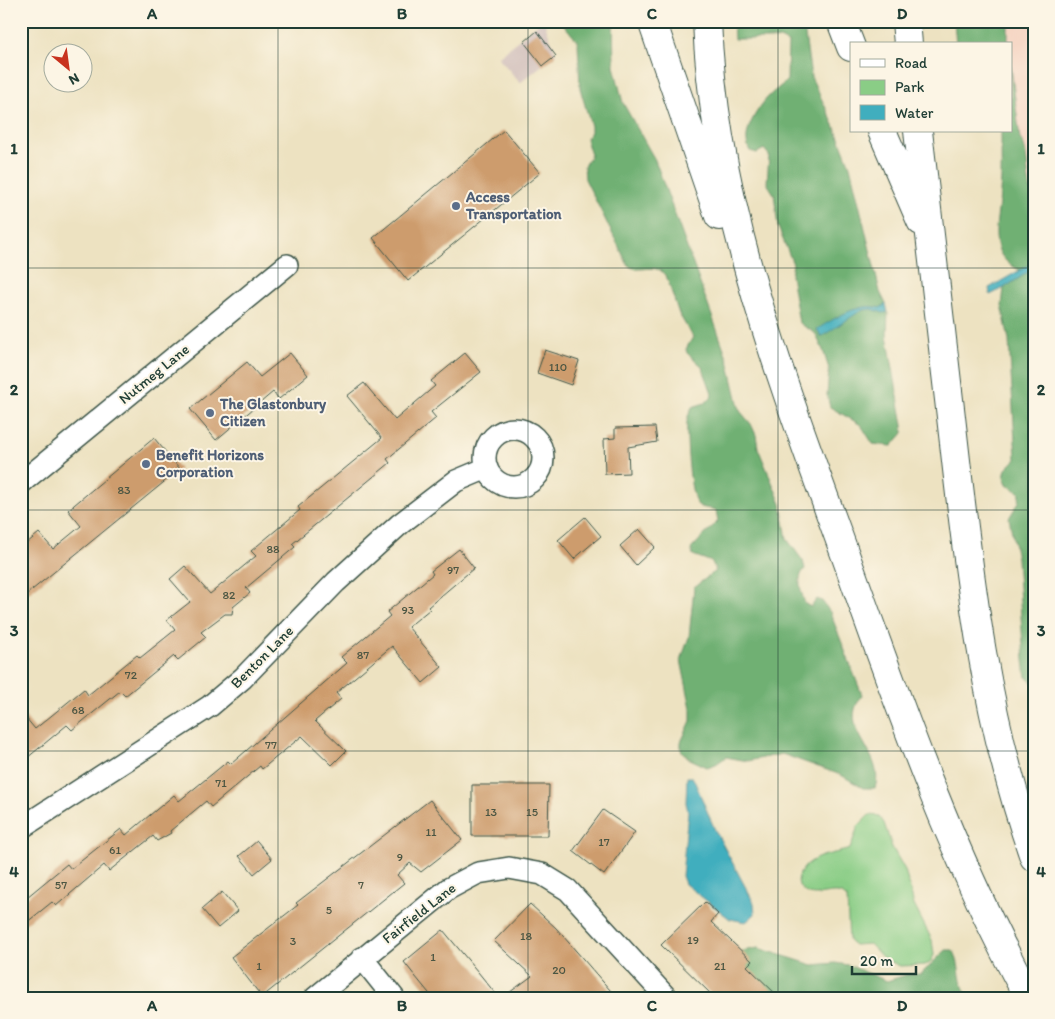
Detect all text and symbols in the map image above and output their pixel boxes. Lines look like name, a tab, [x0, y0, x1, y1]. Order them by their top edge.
text: A	[146, 4, 158, 23]
text: B	[397, 4, 408, 23]
text: C	[647, 4, 658, 23]
text: D	[897, 4, 908, 23]
north arrow	[42, 42, 92, 92]
legend	[850, 42, 1012, 132]
text: Road	[895, 54, 928, 72]
text: N	[66, 69, 82, 89]
text: Park	[895, 78, 925, 96]
text: Water	[895, 104, 934, 122]
text: 1	[10, 139, 18, 158]
text: 1	[1037, 139, 1045, 158]
place label: Access Transportation	[465, 188, 563, 224]
marker: Access Transportation	[450, 200, 462, 212]
street label: Nutmeg Lane	[115, 340, 193, 408]
house number: 110	[549, 360, 567, 374]
text: 2	[10, 380, 19, 399]
text: 2	[1037, 380, 1046, 399]
place label: The Glastonbury Citizen	[219, 395, 327, 430]
marker: The Glastonbury Citizen	[204, 407, 216, 419]
place label: Benefit Horizons Corporation	[156, 446, 264, 482]
marker: Benefit Horizons Corporation	[140, 458, 152, 470]
house number: 83	[117, 483, 131, 497]
house number: 88	[266, 542, 280, 556]
house number: 97	[447, 563, 459, 577]
house number: 82	[223, 588, 236, 602]
house number: 93	[402, 603, 415, 617]
text: 3	[10, 621, 19, 640]
text: 3	[1037, 621, 1046, 640]
street label: Benton Lane	[227, 622, 297, 692]
house number: 87	[357, 648, 369, 662]
house number: 72	[125, 668, 138, 682]
house number: 68	[72, 703, 85, 717]
house number: 77	[265, 738, 277, 752]
house number: 71	[215, 776, 227, 790]
house number: 13	[485, 805, 498, 819]
house number: 15	[526, 805, 538, 819]
house number: 11	[425, 825, 437, 839]
house number: 17	[598, 835, 610, 849]
house number: 61	[109, 843, 121, 857]
house number: 9	[397, 850, 403, 864]
text: 4	[9, 862, 19, 881]
text: 4	[1036, 862, 1046, 881]
house number: 57	[55, 878, 67, 892]
house number: 7	[358, 878, 364, 892]
street label: Fairfield Lane	[379, 879, 459, 947]
house number: 5	[326, 903, 332, 917]
house number: 18	[520, 929, 532, 943]
house number: 19	[687, 933, 699, 947]
house number: 3	[290, 934, 297, 948]
scale bar	[852, 944, 916, 976]
house number: 1	[430, 950, 436, 964]
text: 20 m	[860, 952, 894, 970]
house number: 1	[256, 959, 262, 973]
house number: 21	[714, 959, 726, 973]
house number: 20	[552, 963, 566, 977]
text: A	[146, 996, 158, 1015]
text: B	[397, 996, 408, 1015]
text: C	[647, 996, 658, 1015]
text: D	[897, 996, 908, 1015]

